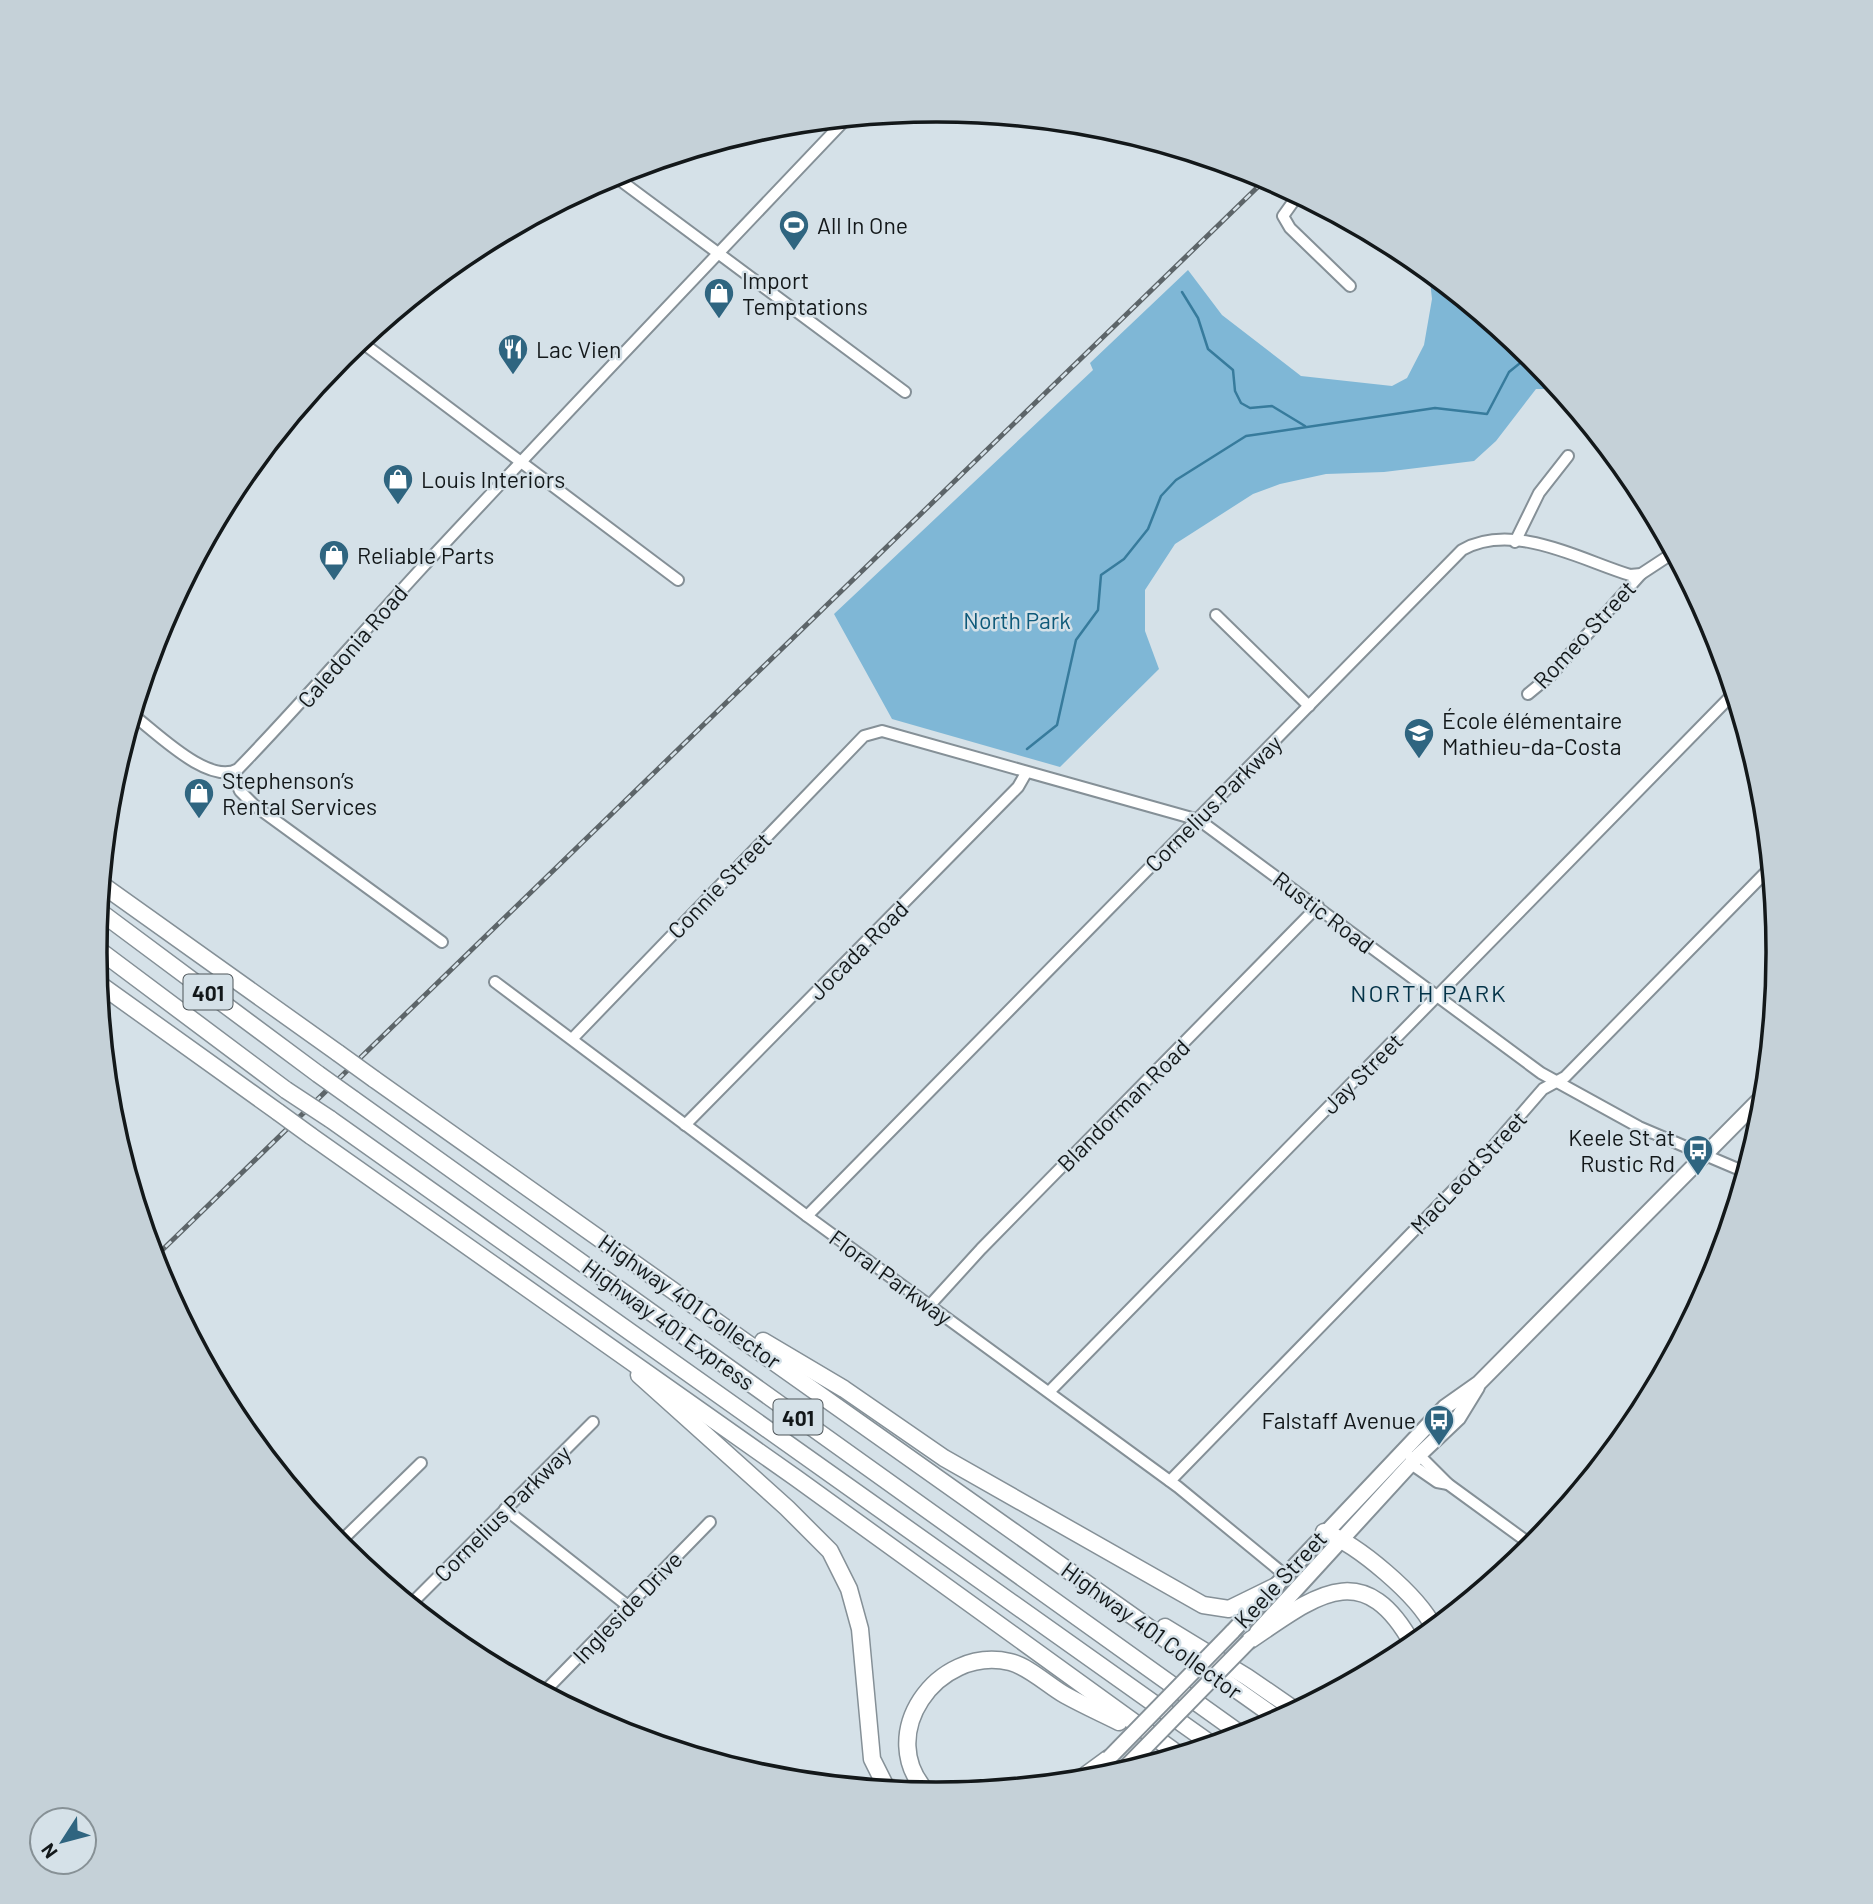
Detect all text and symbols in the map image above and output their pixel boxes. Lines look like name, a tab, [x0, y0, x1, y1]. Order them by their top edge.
sports icon: All In One	[777, 208, 811, 252]
place label: All In One	[817, 211, 908, 239]
place label: Import Temptations	[742, 266, 868, 320]
shop icon: Import Temptations	[702, 276, 736, 320]
restaurant icon: Lac Vien	[496, 332, 530, 376]
place label: Lac Vien	[536, 335, 621, 363]
shop icon: Louis Interiors	[381, 462, 415, 506]
place label: Louis Interiors	[421, 465, 565, 493]
shop icon: Reliable Parts	[317, 538, 351, 582]
place label: Reliable Parts	[357, 541, 494, 569]
street label: Romeo Street	[1527, 574, 1641, 694]
street label: Caledonia Road	[291, 579, 413, 713]
park label: North Park	[963, 606, 1071, 634]
place label: École élémentaire Mathieu-da-Costa	[1442, 706, 1622, 760]
school or university icon: École élémentaire Mathieu-da-Costa	[1402, 716, 1436, 760]
street label: Cornelius Parkway	[1139, 728, 1288, 877]
place label: Stephenson’s Rental Services	[222, 766, 377, 820]
shop icon: Stephenson’s Rental Services	[182, 776, 216, 820]
street label: Connie Street	[661, 826, 777, 944]
street label: Rustic Road	[1268, 865, 1380, 959]
street label: Jocada Road	[802, 894, 914, 1006]
road number: 401	[184, 974, 232, 1010]
district label: NORTH PARK	[1350, 978, 1508, 1007]
street label: Jay Street	[1316, 1027, 1408, 1119]
street label: Blandorman Road	[1051, 1033, 1195, 1177]
street label: MacLeod Street	[1404, 1105, 1532, 1239]
place label: Keele St at Rustic Rd	[1568, 1123, 1675, 1177]
bus stop icon: Keele St at Rustic Rd	[1681, 1133, 1715, 1177]
street label: Floral Parkway	[824, 1223, 958, 1331]
street label: Highway 401 Collector	[593, 1227, 787, 1375]
street label: Highway 401 Express	[577, 1252, 761, 1396]
road number: 401	[774, 1400, 822, 1434]
bus stop icon: Falstaff Avenue	[1422, 1403, 1456, 1447]
place label: Falstaff Avenue	[1261, 1406, 1416, 1434]
street label: Cornelius Parkway	[428, 1438, 577, 1587]
street label: Keele Street	[1228, 1524, 1332, 1634]
street label: Ingleside Drive	[566, 1545, 688, 1669]
street label: Highway 401 Collector	[1056, 1555, 1248, 1705]
north arrow	[28, 1806, 98, 1876]
text: N	[36, 1839, 62, 1863]

